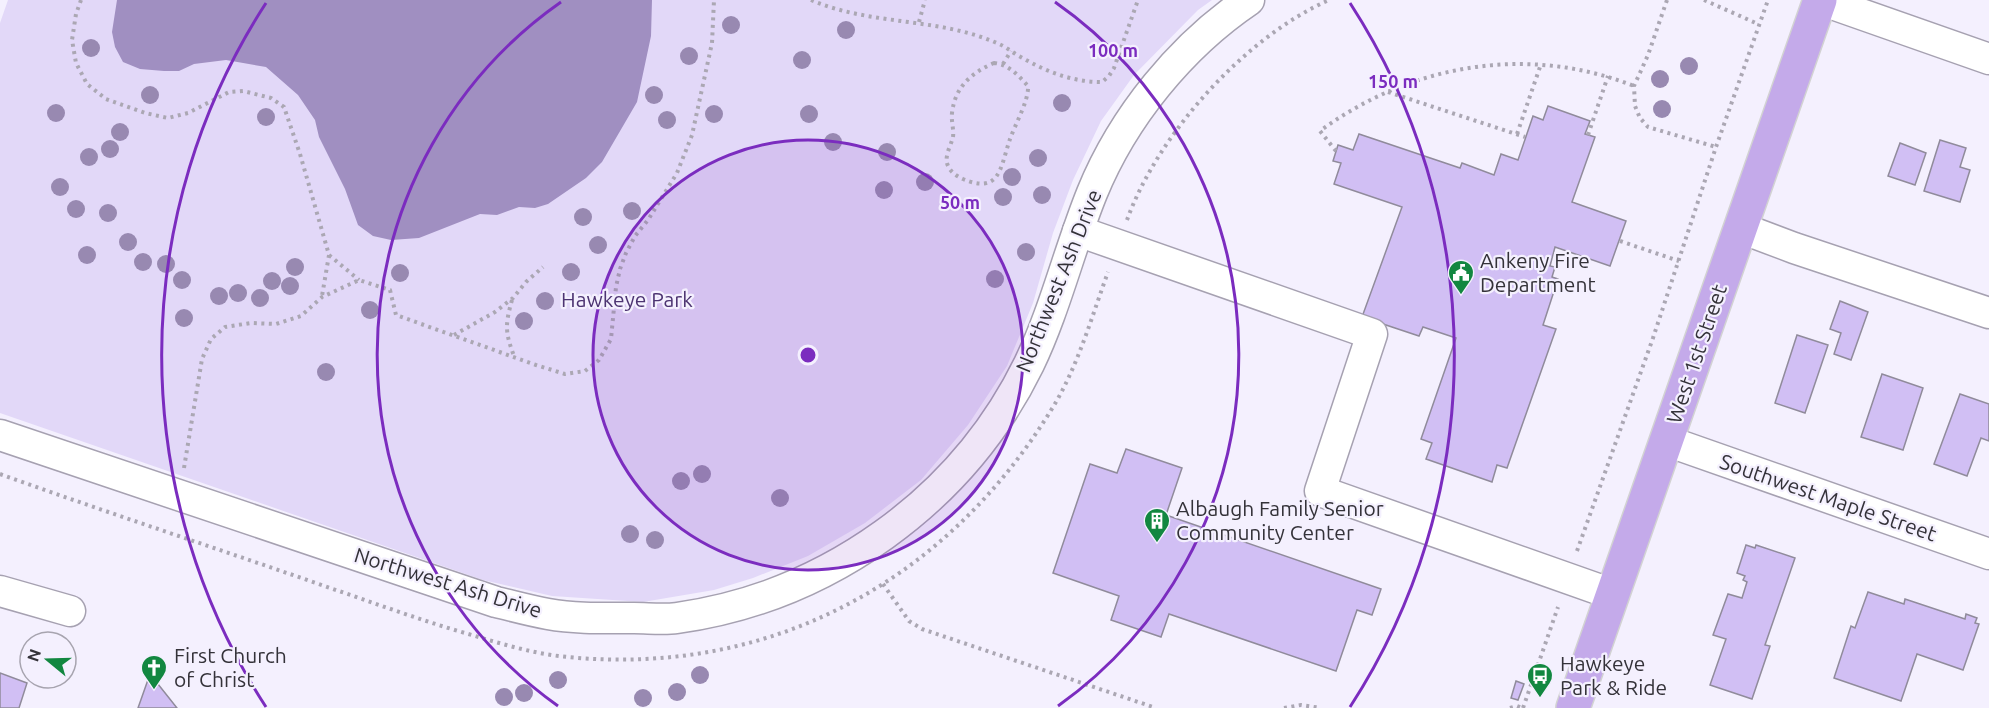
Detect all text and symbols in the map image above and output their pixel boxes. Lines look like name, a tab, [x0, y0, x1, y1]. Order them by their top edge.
text: 100 m	[1088, 40, 1138, 60]
text: 150 m	[1368, 71, 1418, 91]
street label: Northwest Ash Drive	[1010, 186, 1106, 376]
text: 50 m	[940, 192, 980, 212]
place label: Ankeny Fire Department	[1480, 248, 1596, 296]
public building icon: Ankeny Fire Department	[1446, 258, 1476, 296]
street label: West 1st Street	[1661, 281, 1731, 426]
park label: Hawkeye Park	[561, 287, 693, 311]
centre of rings	[798, 345, 818, 365]
street label: Southwest Maple Street	[1717, 449, 1940, 545]
place label: Albaugh Family Senior Community Center	[1176, 496, 1384, 544]
building icon: Albaugh Family Senior Community Center	[1142, 506, 1172, 544]
street label: Northwest Ash Drive	[352, 542, 545, 622]
north arrow	[18, 630, 78, 690]
place label: First Church of Christ	[174, 643, 287, 691]
text: N	[23, 647, 44, 664]
place label: Hawkeye Park & Ride	[1560, 651, 1667, 699]
church icon: First Church of Christ	[139, 653, 169, 691]
bus stop icon: Hawkeye Park & Ride	[1525, 661, 1555, 699]

